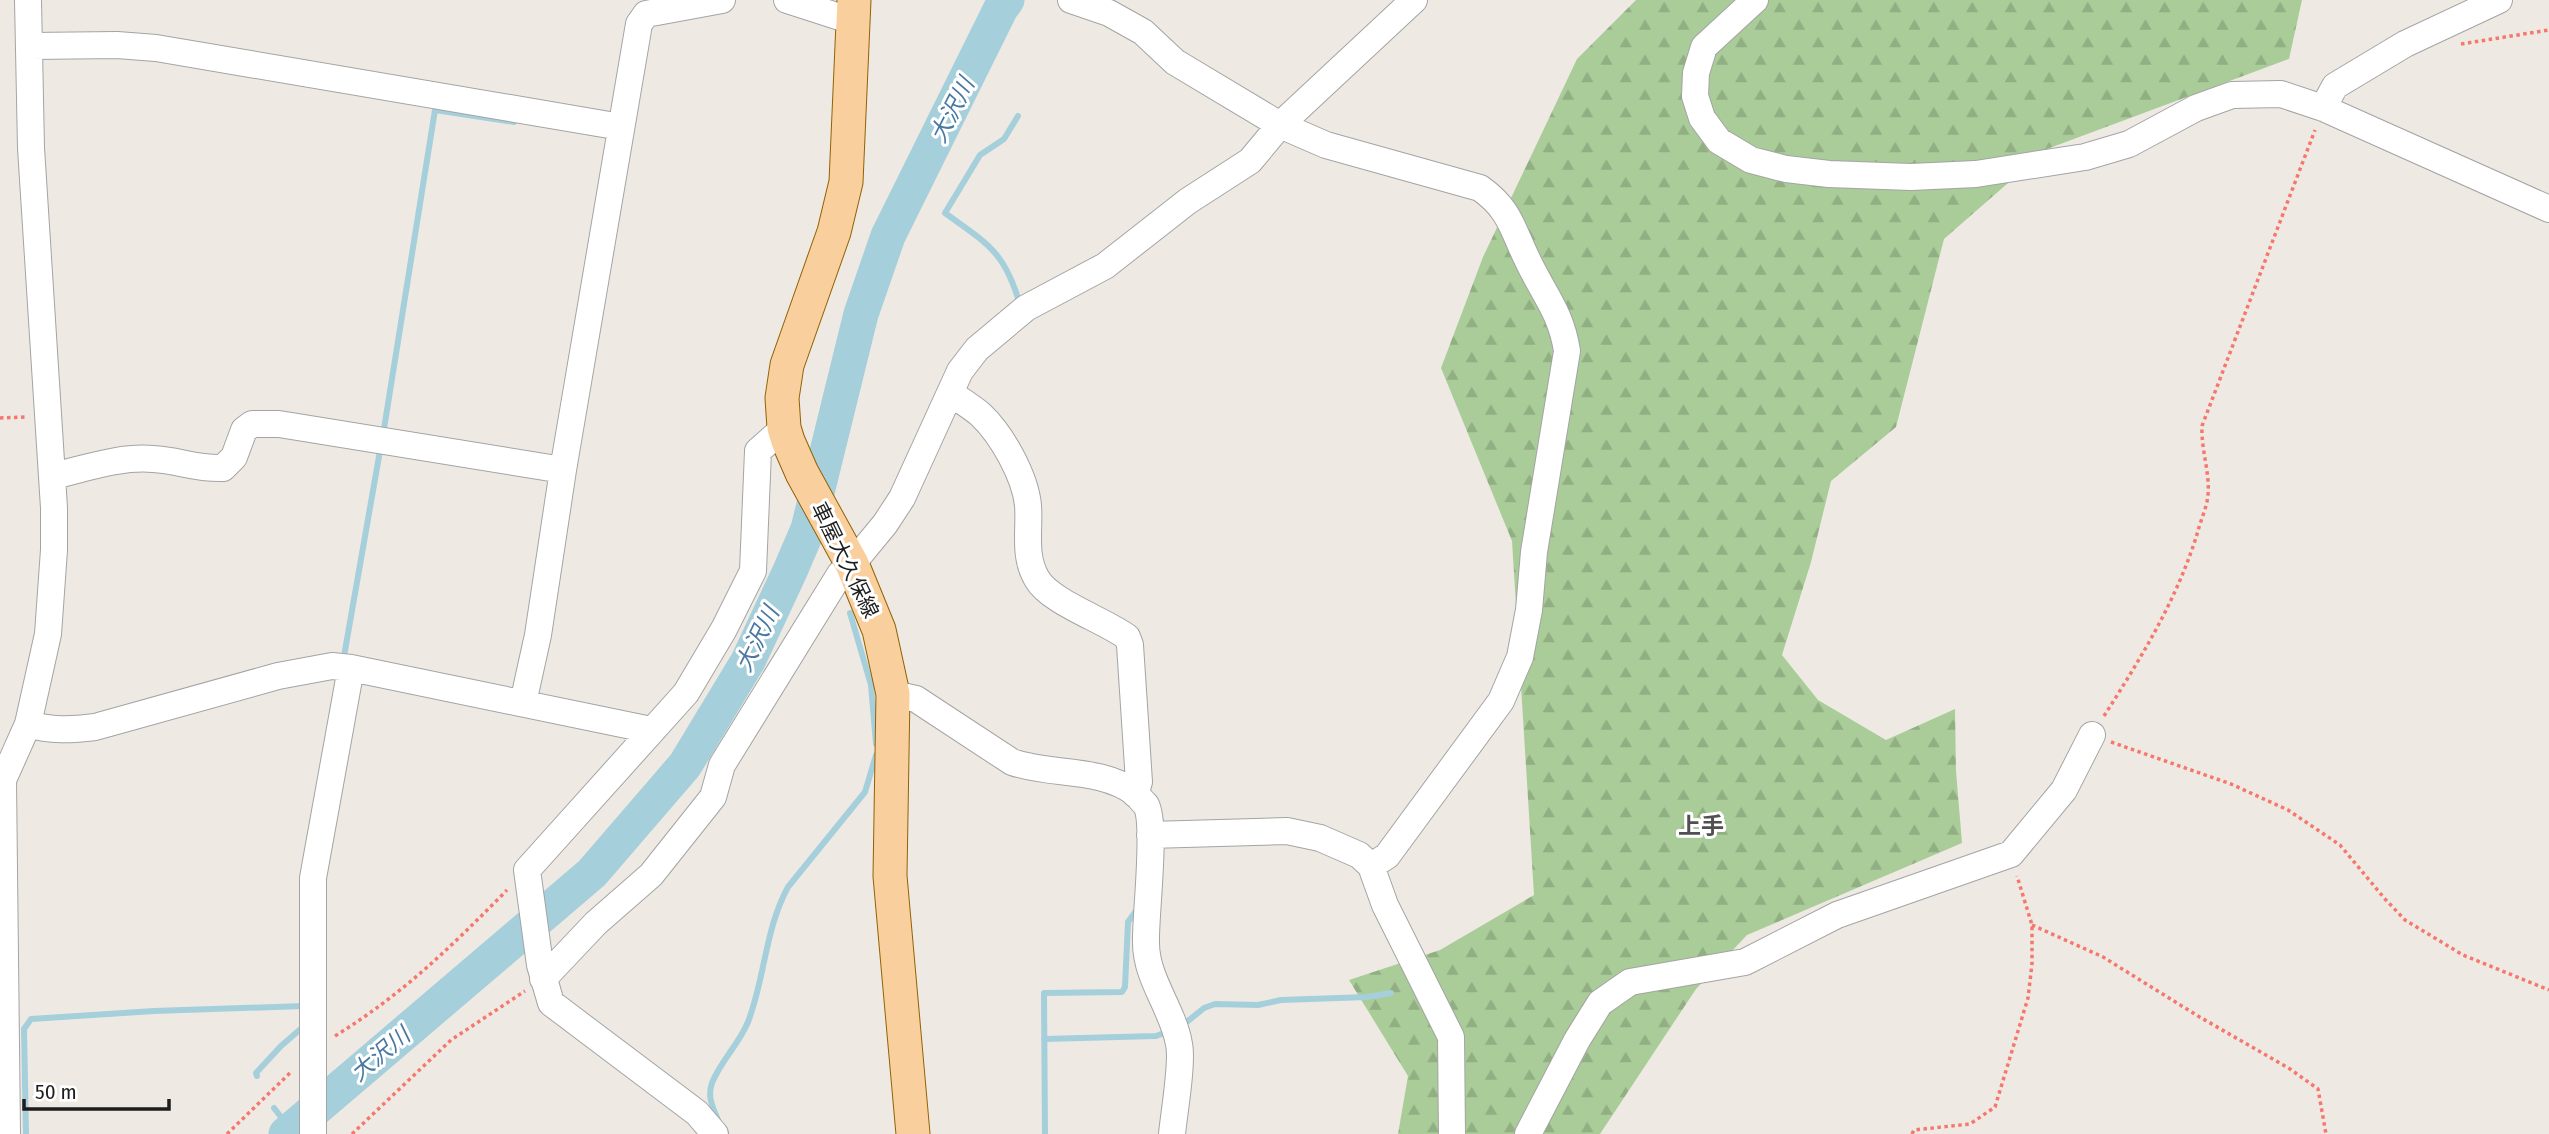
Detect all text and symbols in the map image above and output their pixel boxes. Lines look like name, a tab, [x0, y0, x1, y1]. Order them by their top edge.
water label: 大沢川	[924, 70, 981, 147]
street label: 車屋大久保線	[806, 498, 884, 622]
water label: 大沢川	[729, 599, 786, 676]
district label: 上手	[1678, 812, 1724, 840]
water label: 大沢川	[345, 1019, 418, 1087]
scale bar	[24, 1068, 170, 1112]
text: 50 m	[35, 1079, 77, 1105]

